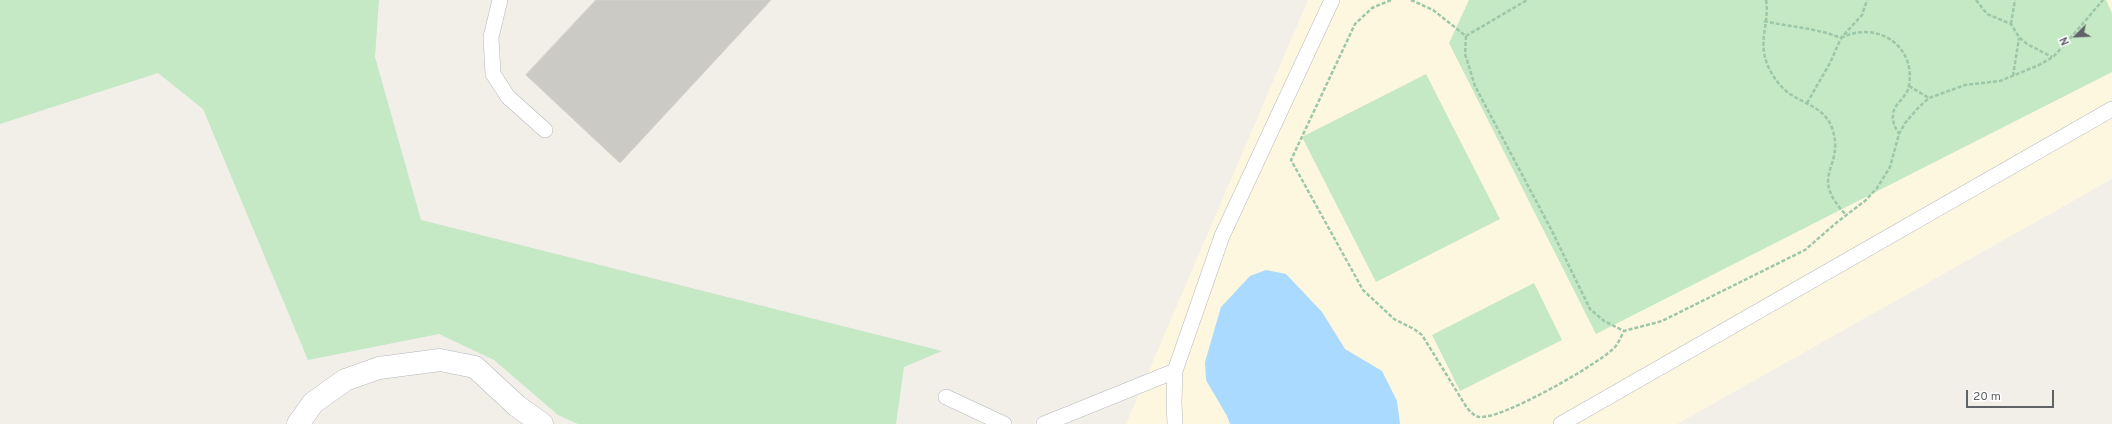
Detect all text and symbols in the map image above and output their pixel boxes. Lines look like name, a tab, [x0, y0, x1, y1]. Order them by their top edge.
north arrow	[2056, 16, 2096, 56]
text: N	[2057, 34, 2073, 47]
scale bar	[1968, 382, 2056, 408]
text: 20 m	[1973, 389, 2001, 405]

